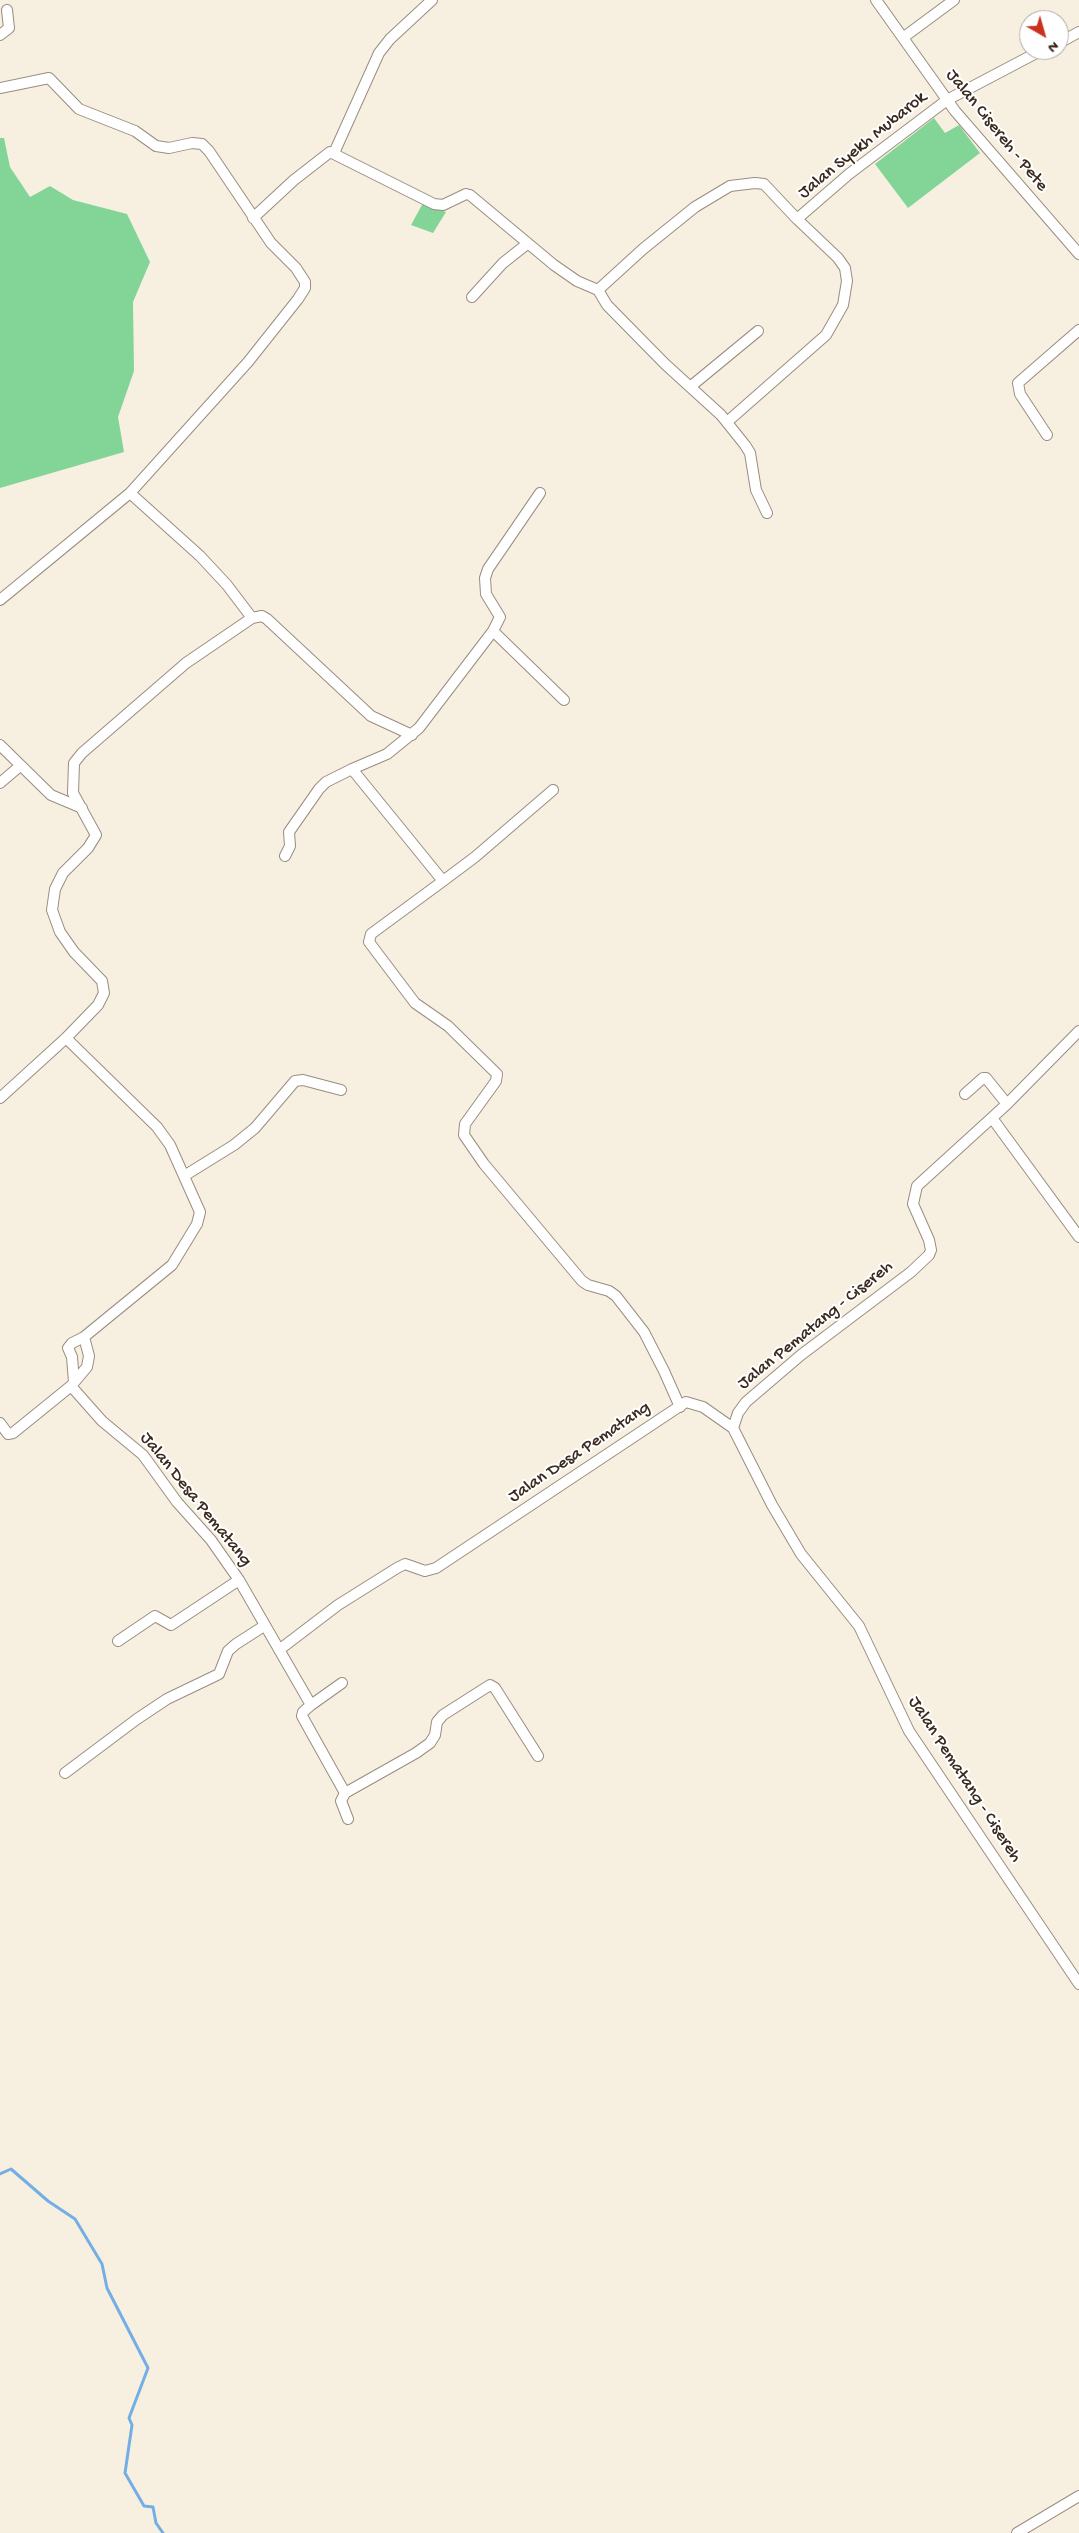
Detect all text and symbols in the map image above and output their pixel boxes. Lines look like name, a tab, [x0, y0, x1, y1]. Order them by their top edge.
north arrow	[1019, 10, 1069, 60]
text: N	[1044, 37, 1062, 56]
street label: Jalan Cisereh - Pete	[940, 65, 1052, 197]
street label: Jalan Syekh Mubarok	[794, 88, 932, 204]
street label: Jalan Pematang - Cisereh	[734, 1257, 898, 1395]
street label: Jalan Desa Pematang	[505, 1398, 655, 1508]
street label: Jalan Desa Pematang	[134, 1429, 256, 1571]
street label: Jalan Pematang - Cisereh	[902, 1693, 1026, 1867]

